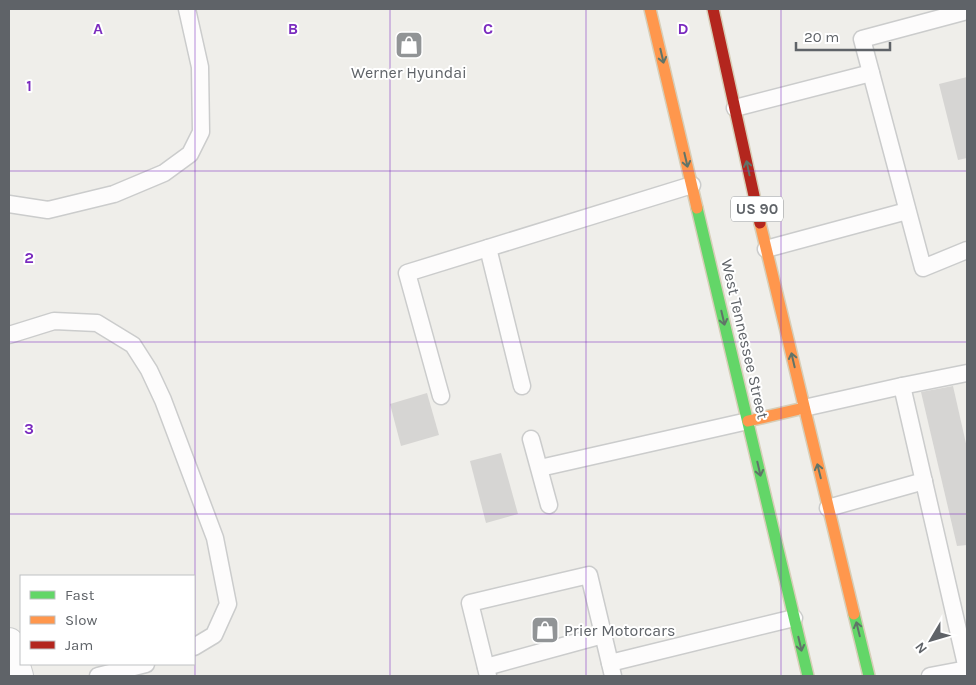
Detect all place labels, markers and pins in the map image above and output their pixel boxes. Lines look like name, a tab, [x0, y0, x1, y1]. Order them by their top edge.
shop icon: Werner Hyundai	[394, 30, 424, 60]
place label: Werner Hyundai	[351, 63, 467, 82]
shop icon: Prier Motorcars	[530, 615, 560, 645]
place label: Prier Motorcars	[564, 621, 675, 640]

